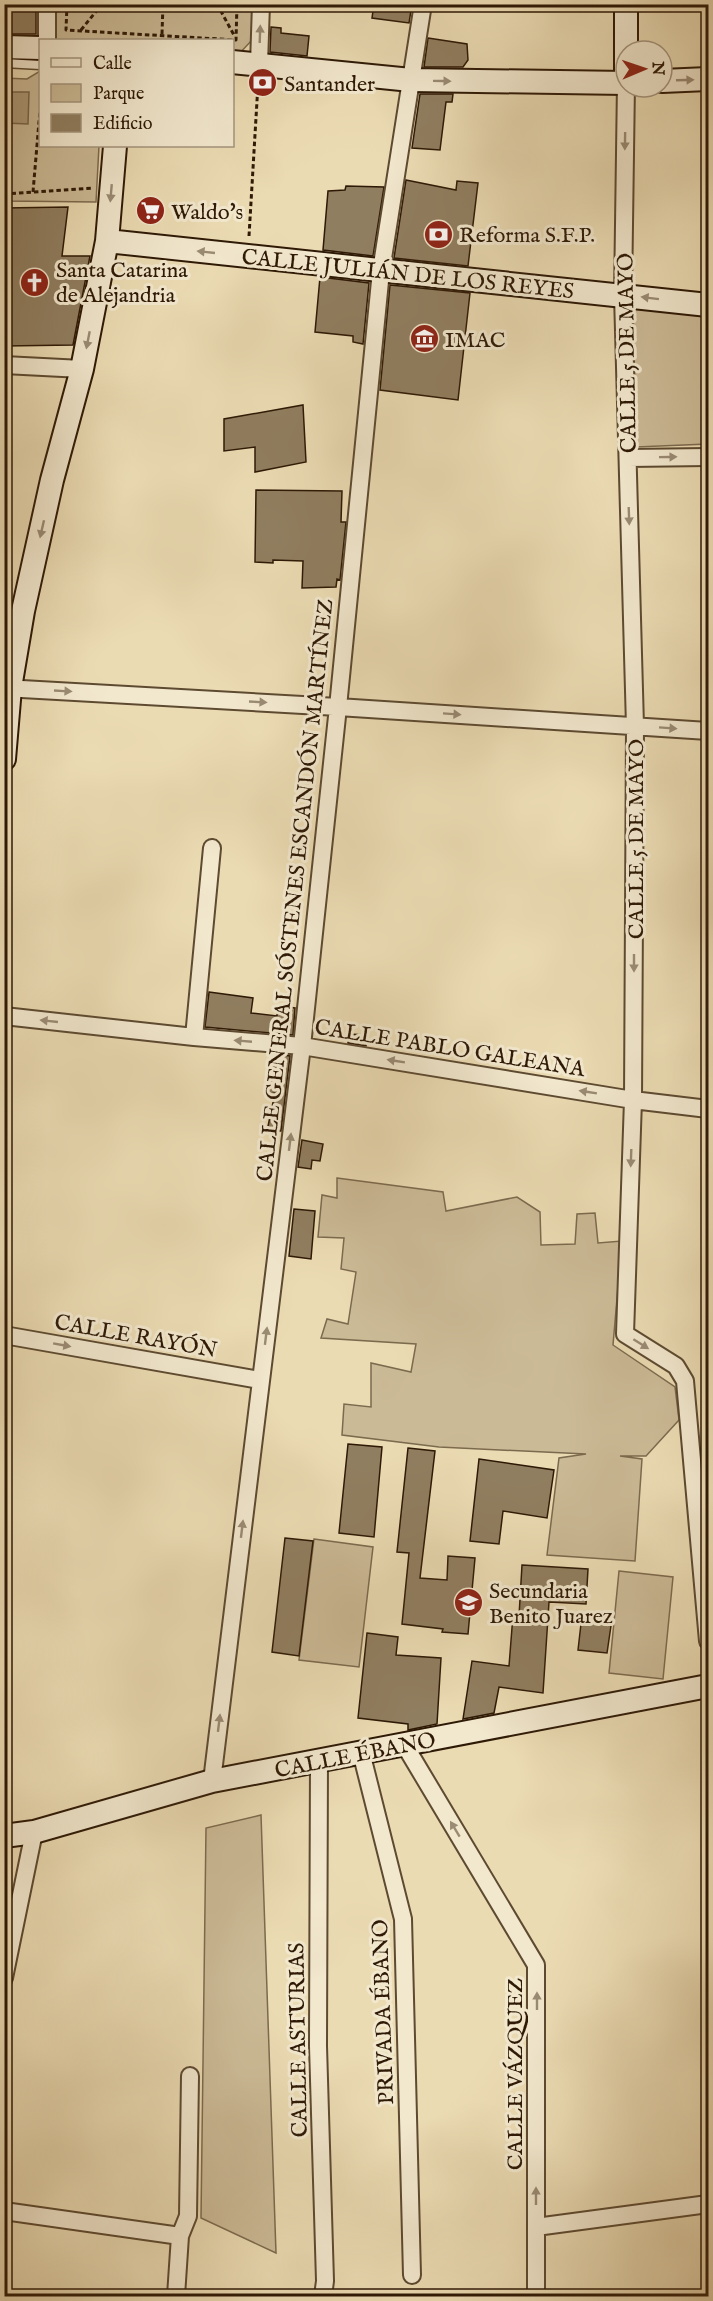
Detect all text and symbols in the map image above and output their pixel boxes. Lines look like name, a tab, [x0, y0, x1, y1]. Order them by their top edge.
one-way arrow	[255, 25, 264, 44]
legend	[39, 39, 234, 147]
north arrow	[614, 39, 674, 99]
text: Calle	[93, 53, 132, 76]
text: N	[647, 60, 667, 76]
bank icon: Santander	[247, 67, 279, 99]
place label: Santander	[284, 71, 375, 99]
one-way arrow	[433, 76, 452, 86]
one-way arrow	[676, 76, 695, 85]
text: Parque	[93, 83, 144, 106]
text: Edificio	[93, 113, 153, 136]
one-way arrow	[620, 132, 630, 151]
one-way arrow	[106, 184, 116, 203]
supermarket icon: Waldo's	[134, 195, 166, 227]
place label: Waldo's	[171, 199, 243, 227]
bank icon: Reforma S.F.P.	[422, 218, 454, 250]
place label: Reforma S.F.P.	[459, 222, 595, 250]
street label: CALLE JULIÁN DE LOS REYES	[240, 244, 575, 306]
one-way arrow	[196, 247, 215, 257]
street label: CALLE 5 DE MAYO	[612, 253, 644, 453]
place label: Santa Catarina de Alejandria	[56, 257, 188, 310]
church icon: Santa Catarina de Alejandria	[19, 266, 51, 298]
one-way arrow	[641, 293, 660, 303]
museum icon: IMAC	[408, 323, 440, 355]
place label: IMAC	[445, 327, 505, 355]
one-way arrow	[83, 331, 92, 350]
one-way arrow	[659, 452, 678, 462]
one-way arrow	[625, 507, 634, 526]
one-way arrow	[36, 520, 46, 538]
street label: CALLE GENERAL SÓSTENES ESCANDÓN MARTÍNEZ	[251, 597, 341, 1183]
one-way arrow	[53, 687, 72, 696]
one-way arrow	[248, 698, 267, 707]
one-way arrow	[443, 709, 462, 719]
one-way arrow	[658, 723, 677, 733]
street label: CALLE 5 DE MAYO	[623, 739, 651, 939]
one-way arrow	[629, 954, 639, 973]
street label: CALLE PABLO GALEANA	[312, 1014, 588, 1084]
one-way arrow	[40, 1016, 59, 1026]
one-way arrow	[234, 1036, 253, 1046]
one-way arrow	[386, 1057, 405, 1066]
one-way arrow	[578, 1088, 597, 1097]
one-way arrow	[285, 1133, 294, 1152]
one-way arrow	[626, 1149, 636, 1168]
street label: CALLE RAYÓN	[52, 1309, 219, 1365]
one-way arrow	[261, 1326, 270, 1345]
one-way arrow	[633, 1339, 649, 1350]
one-way arrow	[53, 1341, 72, 1350]
one-way arrow	[237, 1520, 247, 1539]
place label: Secundaria Benito Juarez	[489, 1578, 613, 1631]
school or university icon: Secundaria Benito Juarez	[452, 1587, 484, 1619]
one-way arrow	[214, 1713, 223, 1732]
street label: CALLE ÉBANO	[272, 1727, 438, 1785]
one-way arrow	[449, 1821, 460, 1837]
street label: PRIVADA ÉBANO	[367, 1919, 401, 2105]
street label: CALLE ASTURIAS	[283, 1942, 315, 2138]
street label: CALLE VÁZQUEZ	[502, 1978, 530, 2170]
one-way arrow	[532, 1992, 542, 2011]
one-way arrow	[531, 2187, 541, 2206]

